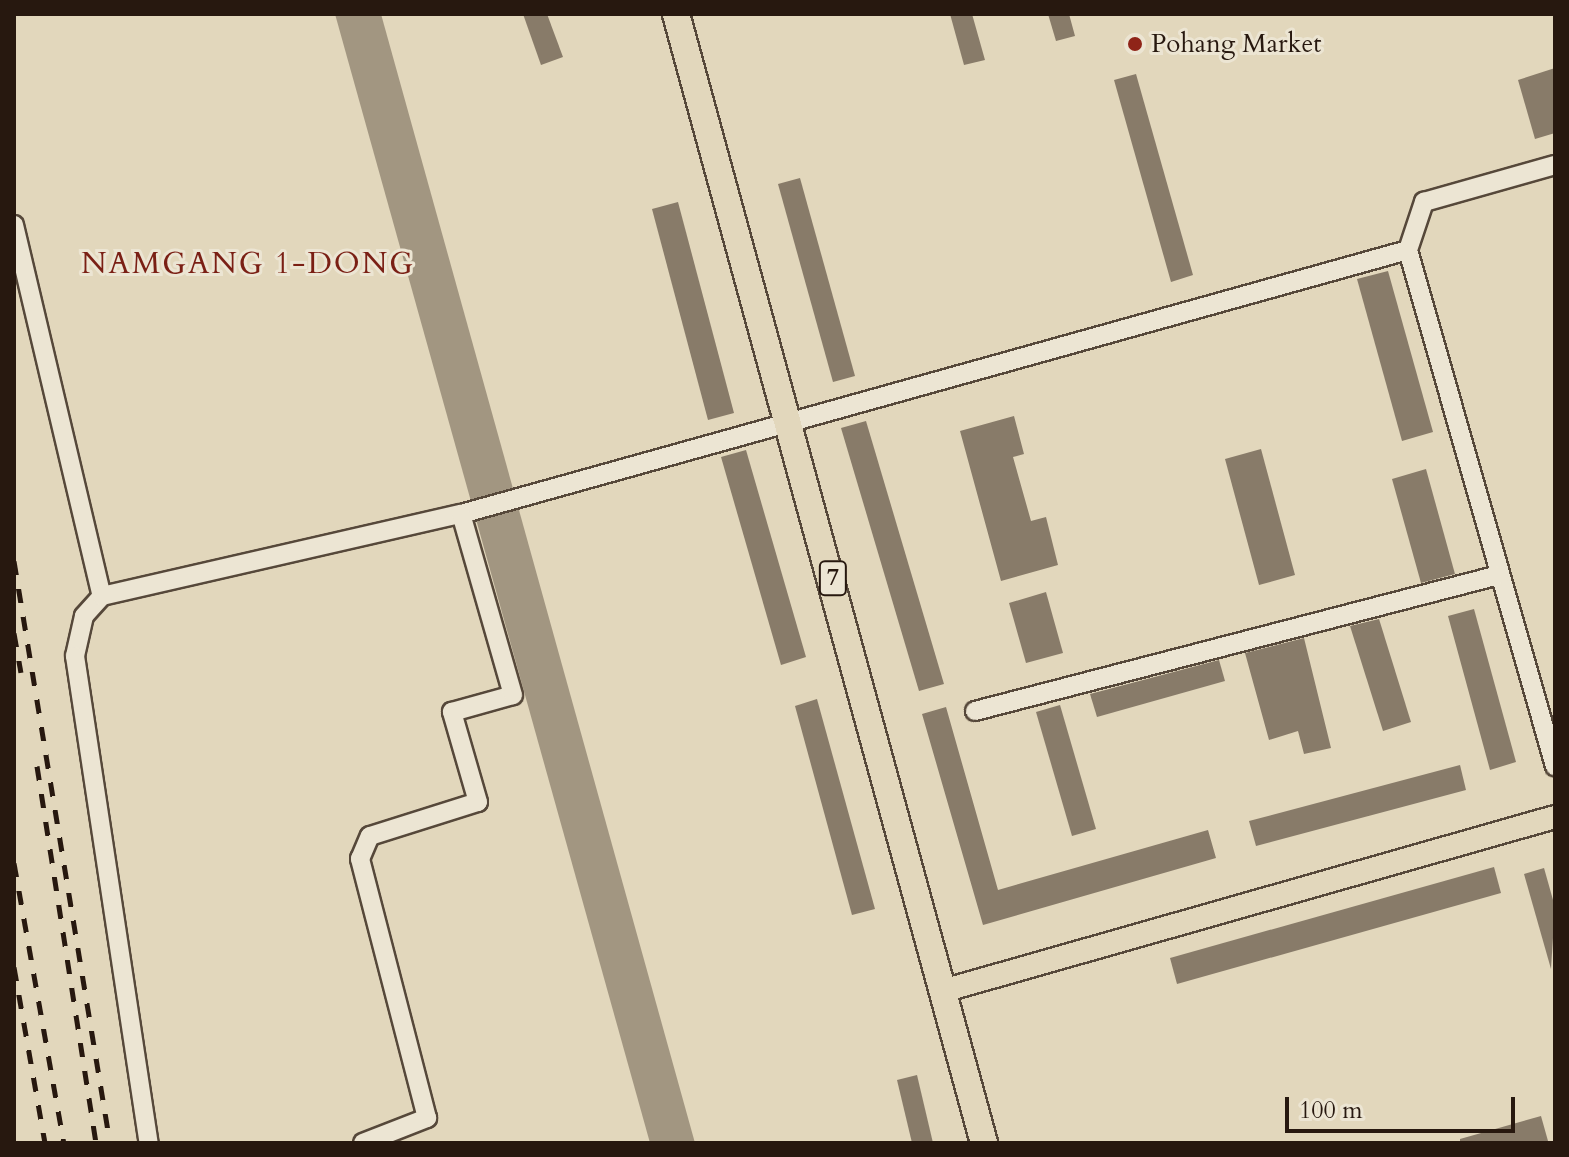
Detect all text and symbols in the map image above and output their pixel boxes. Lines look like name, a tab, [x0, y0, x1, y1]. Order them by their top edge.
place label: Pohang Market	[1151, 28, 1321, 60]
marker: Pohang Market	[1126, 35, 1144, 53]
district label: NAMGANG 1-DONG	[81, 246, 415, 282]
road number: 7	[817, 558, 849, 598]
scale bar	[1289, 1081, 1519, 1131]
text: 100 m	[1299, 1094, 1363, 1127]

